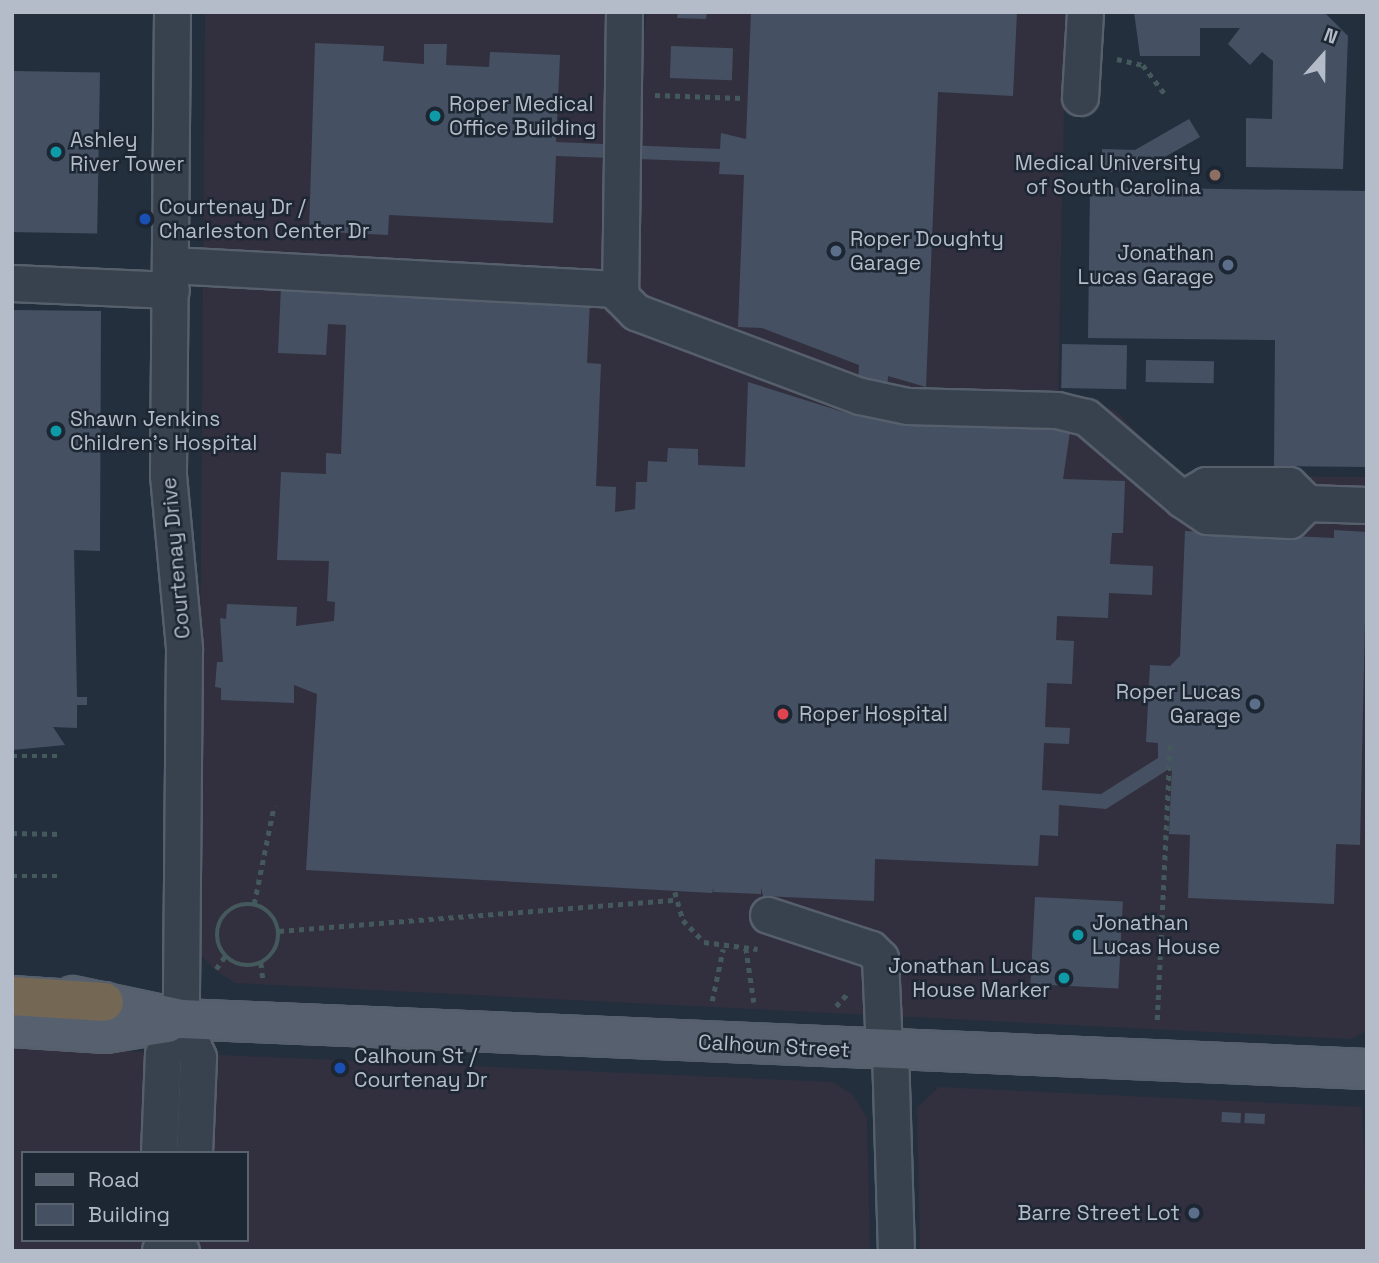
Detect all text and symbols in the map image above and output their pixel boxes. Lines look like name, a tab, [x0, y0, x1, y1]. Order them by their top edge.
north arrow	[1288, 21, 1358, 91]
text: N	[1320, 22, 1341, 50]
place label: Roper Medical Office Building	[449, 91, 596, 141]
marker: Roper Medical Office Building	[427, 108, 443, 124]
place label: Ashley River Tower	[70, 127, 185, 177]
marker: Ashley River Tower	[48, 144, 64, 160]
place label: Medical University of South Carolina	[1015, 150, 1201, 200]
marker: Medical University of South Carolina	[1207, 167, 1223, 183]
place label: Courtenay Dr / Charleston Center Dr	[159, 194, 370, 244]
marker: Courtenay Dr / Charleston Center Dr	[137, 211, 153, 227]
place label: Roper Doughty Garage	[850, 226, 1004, 276]
place label: Jonathan Lucas Garage	[1078, 240, 1214, 290]
marker: Roper Doughty Garage	[828, 243, 844, 259]
marker: Jonathan Lucas Garage	[1220, 257, 1236, 273]
place label: Shawn Jenkins Children's Hospital	[70, 406, 257, 456]
marker: Shawn Jenkins Children's Hospital	[48, 423, 64, 439]
street label: Courtenay Drive	[156, 476, 196, 640]
place label: Roper Lucas Garage	[1116, 679, 1241, 729]
marker: Roper Lucas Garage	[1247, 696, 1263, 712]
place label: Roper Hospital	[799, 701, 948, 727]
marker: Roper Hospital	[773, 704, 793, 724]
place label: Jonathan Lucas House	[1092, 910, 1220, 960]
marker: Jonathan Lucas House	[1070, 927, 1086, 943]
place label: Jonathan Lucas House Marker	[888, 953, 1050, 1003]
marker: Jonathan Lucas House Marker	[1056, 970, 1072, 986]
street label: Calhoun Street	[698, 1029, 850, 1063]
place label: Calhoun St / Courtenay Dr	[354, 1043, 488, 1093]
marker: Calhoun St / Courtenay Dr	[332, 1060, 348, 1076]
legend	[21, 1151, 248, 1242]
text: Road	[88, 1166, 140, 1193]
place label: Barre Street Lot	[1018, 1200, 1180, 1226]
text: Building	[88, 1201, 170, 1228]
marker: Barre Street Lot	[1186, 1205, 1202, 1221]

